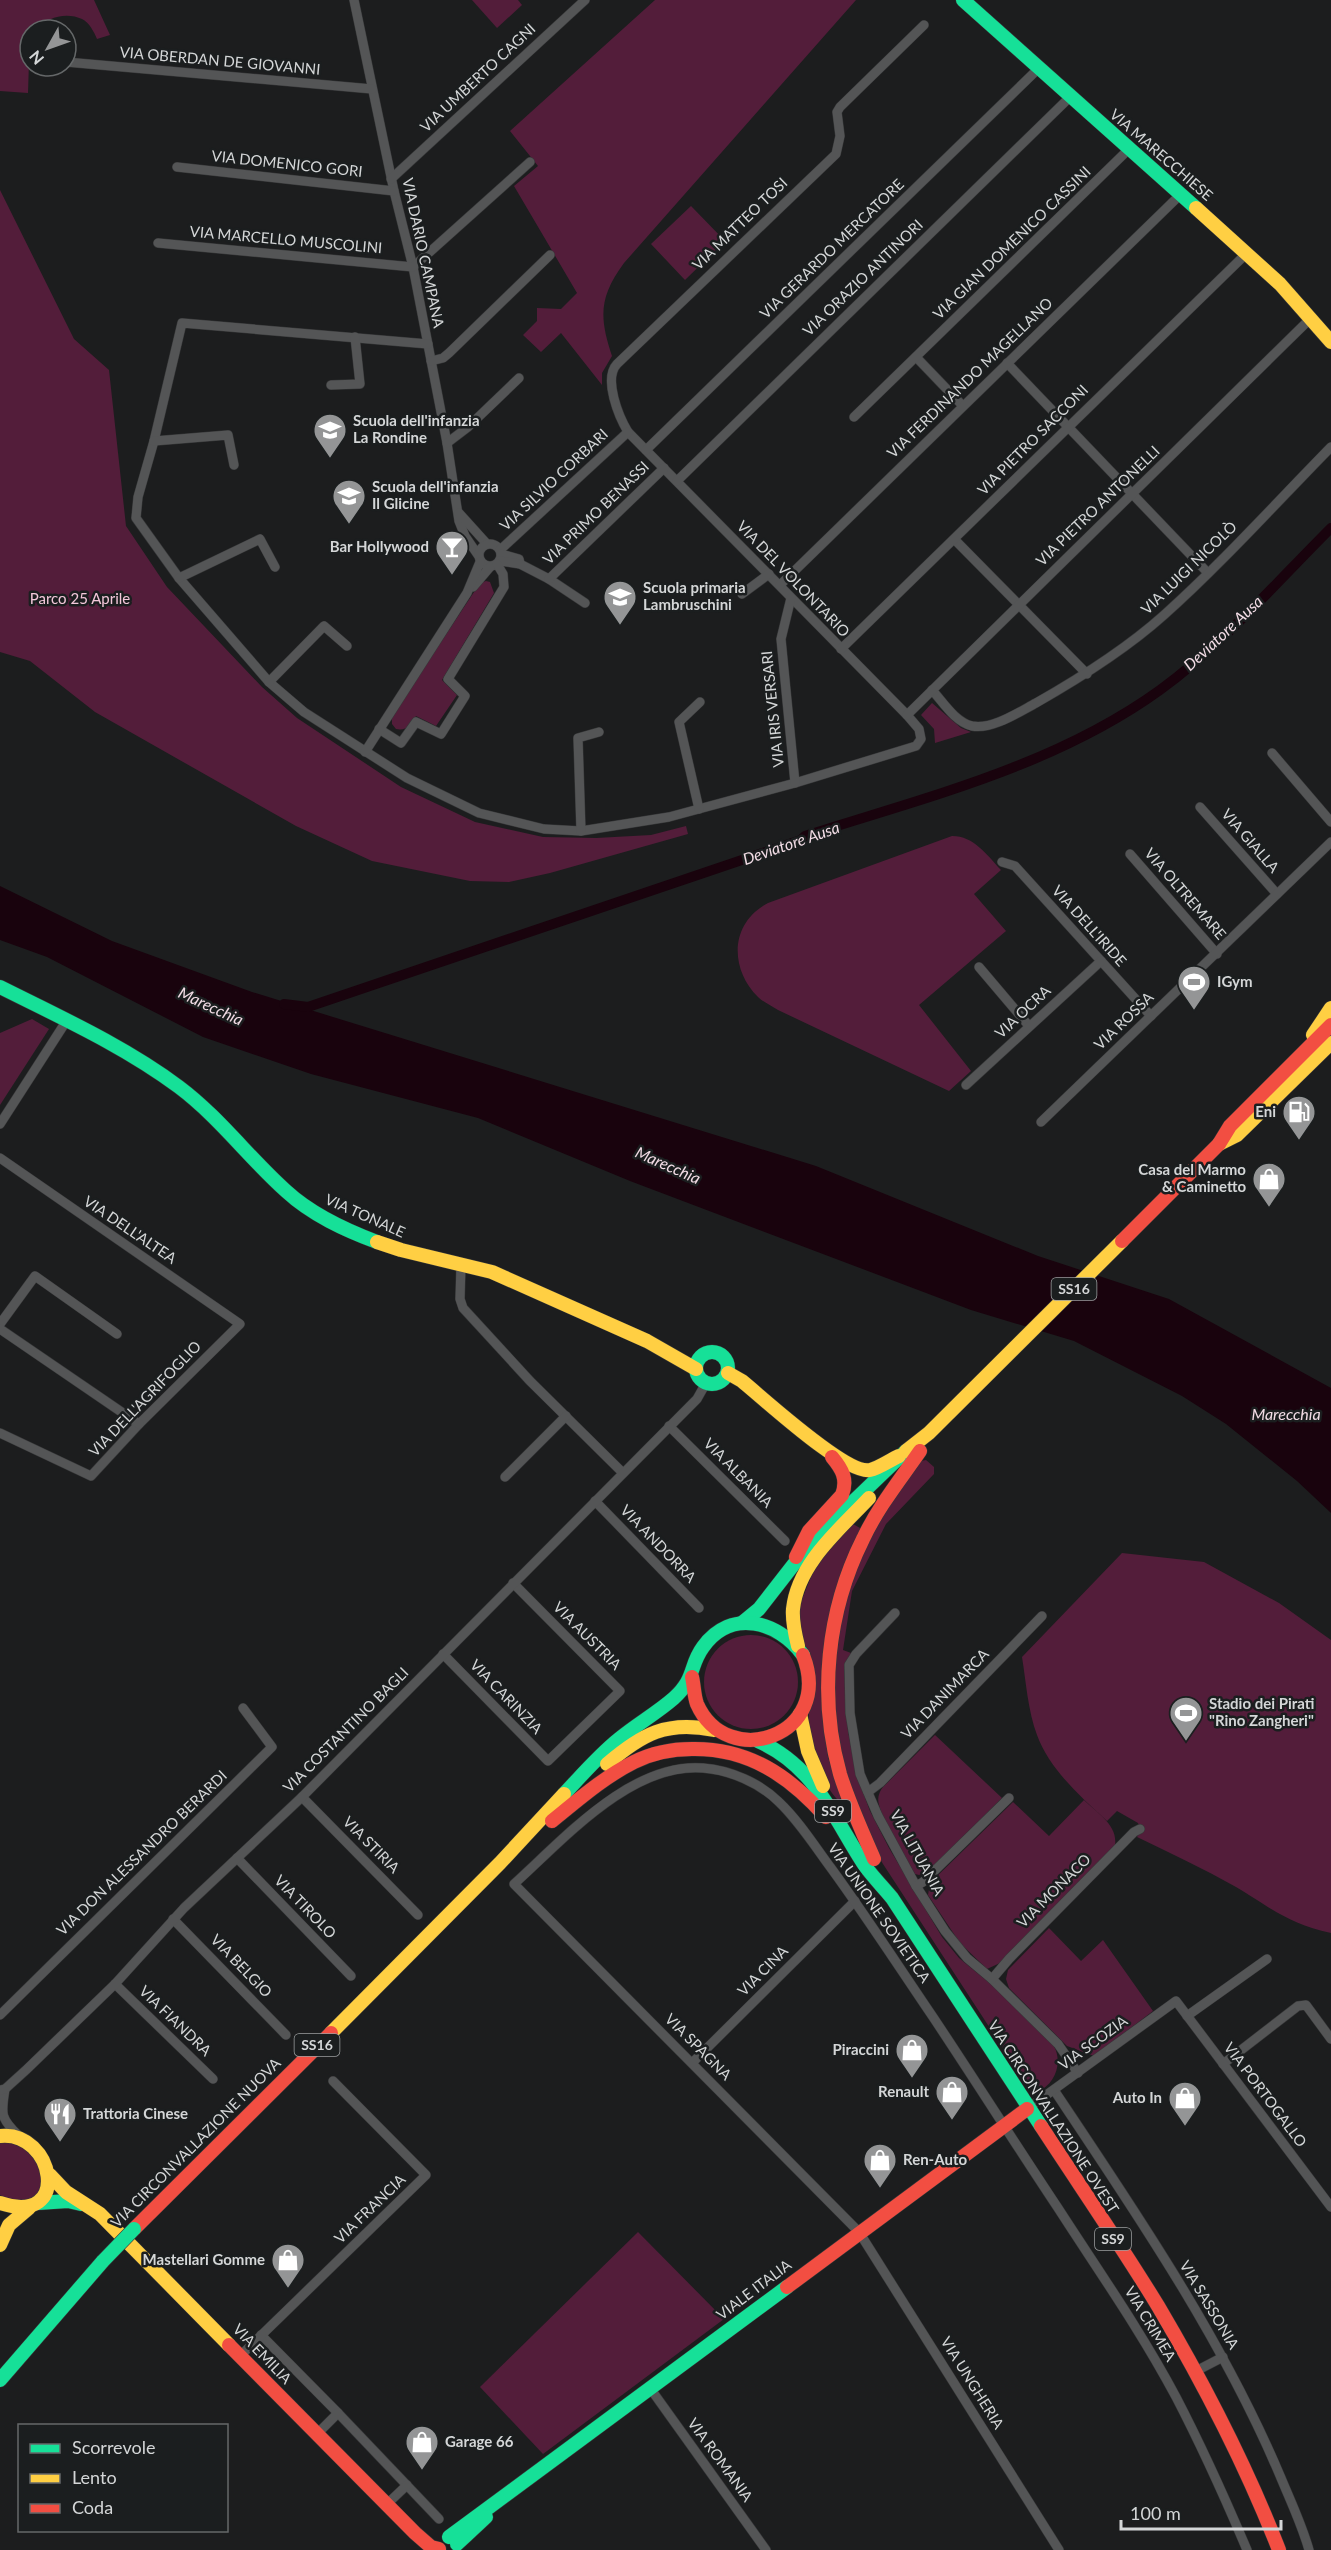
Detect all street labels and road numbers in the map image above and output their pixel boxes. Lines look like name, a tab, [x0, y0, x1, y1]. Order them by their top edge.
street label: VIA UMBERTO CAGNI	[416, 19, 539, 135]
street label: VIA OBERDAN DE GIOVANNI	[119, 42, 321, 78]
street label: VIA MARECCHIESE	[1106, 105, 1217, 204]
street label: VIA DOMENICO GORI	[211, 146, 363, 180]
street label: VIA GIAN DOMENICO CASSINI	[929, 162, 1094, 322]
street label: VIA MATTEO TOSI	[688, 173, 791, 273]
street label: VIA GERARDO MERCATORE	[756, 175, 907, 322]
street label: VIA DARIO CAMPANA	[399, 176, 449, 330]
street label: VIA ORAZIO ANTINORI	[799, 215, 926, 339]
street label: VIA MARCELLO MUSCOLINI	[189, 222, 383, 256]
street label: VIA FERDINANDO MAGELLANO	[883, 293, 1056, 461]
street label: VIA PIETRO SACCONI	[973, 380, 1091, 498]
street label: VIA SILVIO CORBARI	[496, 425, 611, 534]
street label: VIA PIETRO ANTONELLI	[1032, 442, 1163, 569]
street label: VIA PRIMO BENASSI	[538, 457, 652, 568]
street label: VIA DEL VOLONTARIO	[734, 516, 854, 640]
street label: VIA LUIGI NICOLÒ	[1137, 517, 1240, 618]
street label: VIA IRIS VERSARI	[757, 650, 787, 768]
street label: VIA GIALLA	[1218, 805, 1284, 877]
street label: VIA OLTREMARE	[1141, 844, 1230, 943]
street label: VIA DELL'IRIDE	[1049, 881, 1131, 970]
street label: VIA OCRA	[991, 980, 1054, 1042]
street label: VIA ROSSA	[1090, 987, 1157, 1053]
street label: VIA TONALE	[323, 1189, 408, 1241]
street label: VIA DELL'ALTEA	[81, 1191, 181, 1267]
road number: SS16	[1052, 1278, 1096, 1300]
street label: VIA DELL'AGRIFOGLIO	[84, 1337, 204, 1460]
street label: VIA ALBANIA	[700, 1434, 778, 1511]
street label: VIA ANDORRA	[617, 1501, 701, 1587]
street label: VIA AUSTRIA	[550, 1597, 626, 1674]
street label: VIA DANIMARCA	[897, 1644, 992, 1742]
street label: VIA CARINZIA	[467, 1655, 547, 1738]
street label: VIA COSTANTINO BAGLI	[279, 1663, 412, 1796]
street label: VIA DON ALESSANDRO BERARDI	[52, 1766, 230, 1939]
road number: SS9	[815, 1800, 851, 1822]
street label: VIA LITUANIA	[887, 1806, 949, 1899]
street label: VIA STIRIA	[340, 1812, 404, 1877]
street label: VIA UNIONE SOVIETICA	[825, 1839, 935, 1987]
street label: VIA MONACO	[1013, 1850, 1094, 1931]
street label: VIA TIROLO	[271, 1871, 340, 1942]
street label: VIA BELGIO	[207, 1930, 276, 2001]
street label: VIA CINA	[733, 1941, 792, 1999]
street label: VIA FIANDRA	[136, 1981, 216, 2060]
street label: VIA SPAGNA	[662, 2009, 736, 2084]
street label: VIA SCOZIA	[1054, 2011, 1131, 2073]
street label: VIA CIRCONVALLAZIONE OVEST	[985, 2017, 1123, 2216]
road number: SS16	[294, 2034, 340, 2056]
street label: VIA PORTOGALLO	[1221, 2039, 1311, 2150]
street label: VIA CIRCONVALLAZIONE NUOVA	[107, 2053, 284, 2231]
street label: VIA FRANCIA	[330, 2169, 409, 2247]
road number: SS9	[1095, 2228, 1131, 2250]
street label: VIALE ITALIA	[712, 2255, 795, 2323]
street label: VIA SASSONIA	[1176, 2257, 1244, 2353]
street label: VIA CRIMEA	[1121, 2283, 1181, 2365]
street label: VIA EMILIA	[230, 2319, 296, 2388]
street label: VIA UNGHERIA	[937, 2333, 1009, 2433]
street label: VIA ROMANIA	[684, 2414, 758, 2505]

